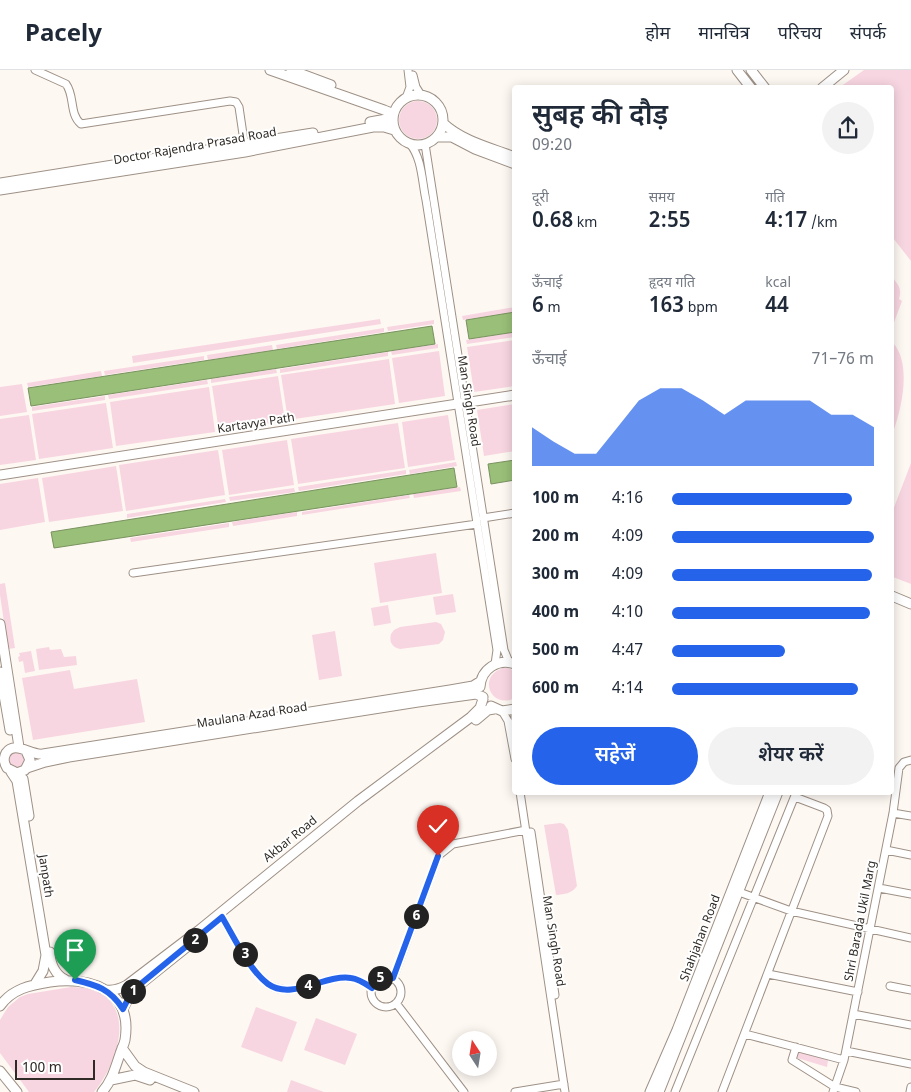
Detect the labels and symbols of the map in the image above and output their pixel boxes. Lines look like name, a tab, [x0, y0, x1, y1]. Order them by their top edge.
street label: Doctor Rajendra Prasad Road	[112, 125, 278, 169]
street label: Man Singh Road	[453, 354, 483, 448]
street label: Kartavya Path	[216, 410, 296, 438]
street label: Maulana Azad Road	[196, 699, 308, 733]
pin	[417, 805, 459, 856]
street label: Akbar Road	[260, 813, 321, 866]
street label: Janpath	[34, 853, 56, 899]
street label: Shri Barada Ukil Marg	[841, 859, 881, 983]
street label: Shahjahan Road	[677, 893, 725, 984]
street label: Man Singh Road	[538, 894, 568, 988]
pin: 6	[404, 904, 428, 928]
pin: 2	[182, 928, 208, 952]
pin	[54, 929, 96, 980]
pin: 3	[232, 942, 258, 966]
pin: 5	[368, 966, 392, 990]
pin: 4	[296, 974, 320, 998]
pin: 1	[120, 978, 146, 1004]
north arrow	[452, 1031, 498, 1076]
scale bar	[15, 1057, 95, 1080]

